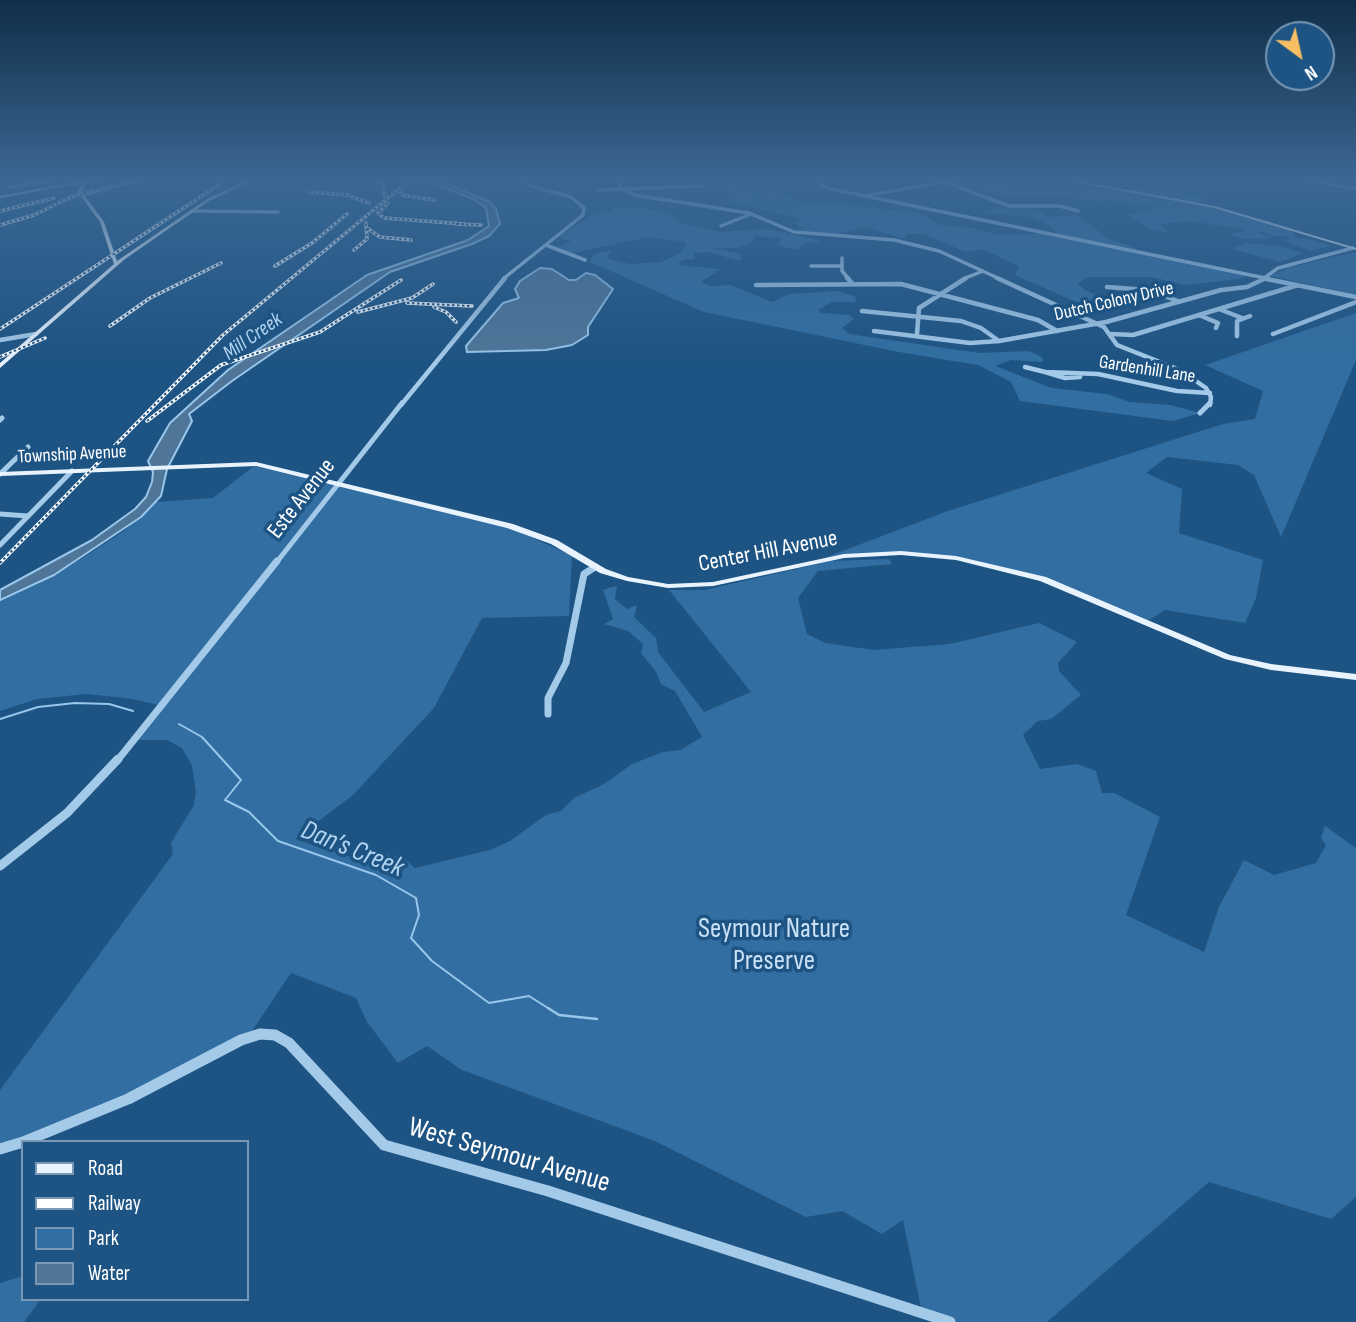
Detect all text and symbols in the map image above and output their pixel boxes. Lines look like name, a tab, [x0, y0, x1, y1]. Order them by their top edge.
north arrow	[1265, 21, 1335, 91]
text: N	[1300, 60, 1321, 85]
street label: Dutch Colony Drive	[1052, 277, 1176, 327]
water label: Mill Creek	[218, 308, 288, 366]
street label: Gardenhill Lane	[1097, 351, 1197, 389]
street label: Township Avenue	[17, 441, 127, 469]
street label: Este Avenue	[262, 454, 342, 544]
street label: Center Hill Avenue	[696, 525, 840, 579]
water label: Dan’s Creek	[296, 814, 408, 886]
park label: Seymour Nature Preserve	[698, 913, 850, 979]
street label: West Seymour Avenue	[404, 1111, 614, 1201]
legend	[21, 1140, 248, 1301]
text: Road	[88, 1156, 123, 1181]
text: Railway	[88, 1191, 141, 1216]
text: Park	[88, 1226, 119, 1251]
text: Water	[88, 1261, 130, 1286]

